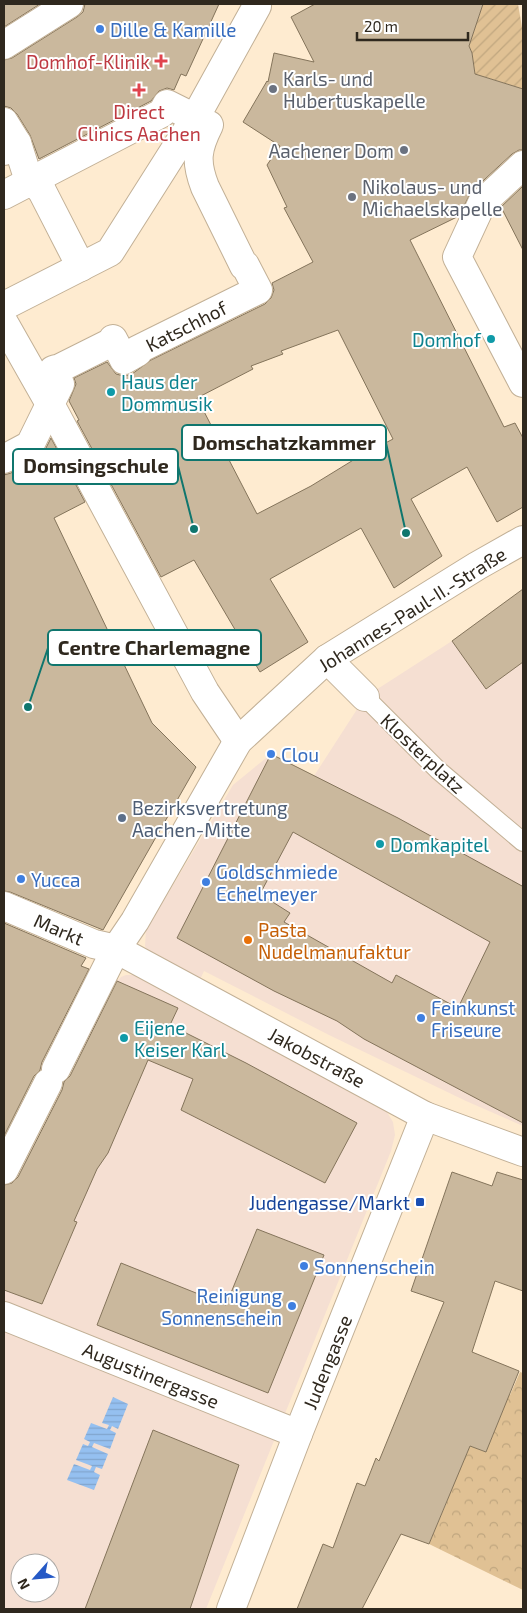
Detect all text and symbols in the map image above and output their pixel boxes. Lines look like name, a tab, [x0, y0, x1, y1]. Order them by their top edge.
scale bar	[357, 10, 468, 42]
text: 20 m	[364, 17, 398, 35]
place label: Dille & Kamille	[110, 18, 236, 41]
marker: Dille & Kamille	[94, 23, 106, 35]
place label: Domhof-Klinik	[26, 50, 150, 73]
marker: Domhof-Klinik	[154, 54, 168, 68]
place label: Karls- und Hubertuskapelle	[283, 67, 426, 112]
marker: Direct Clinics Aachen	[132, 83, 146, 97]
marker: Karls- und Hubertuskapelle	[267, 83, 279, 95]
place label: Direct Clinics Aachen	[77, 100, 201, 145]
place label: Aachener Dom	[268, 139, 394, 162]
marker: Aachener Dom	[398, 144, 410, 156]
place label: Nikolaus- und Michaelskapelle	[362, 175, 502, 220]
marker: Nikolaus- und Michaelskapelle	[346, 191, 358, 203]
street label: Katschhof	[142, 295, 231, 356]
place label: Domhof	[412, 328, 482, 351]
marker: Domhof	[485, 333, 497, 345]
place label: Haus der Dommusik	[121, 370, 213, 415]
marker: Haus der Dommusik	[105, 386, 117, 398]
callout: Domschatzkammer	[182, 425, 386, 460]
text: Domschatzkammer	[192, 430, 376, 454]
callout: Domsingschule	[13, 449, 178, 484]
text: Domsingschule	[23, 453, 169, 477]
street label: Johannes-Paul-II.-Straße	[314, 542, 510, 676]
callout: Centre Charlemagne	[48, 630, 261, 665]
text: Centre Charlemagne	[58, 635, 250, 659]
street label: Klosterplatz	[376, 708, 470, 798]
place label: Clou	[281, 743, 319, 766]
marker: Clou	[265, 748, 277, 760]
place label: Bezirksvertretung Aachen-Mitte	[132, 796, 288, 841]
marker: Bezirksvertretung Aachen-Mitte	[116, 812, 128, 824]
place label: Domkapitel	[390, 833, 489, 856]
marker: Domkapitel	[374, 838, 386, 850]
place label: Goldschmiede Echelmeyer	[216, 860, 338, 905]
place label: Yucca	[31, 868, 80, 891]
marker: Yucca	[15, 873, 27, 885]
marker: Goldschmiede Echelmeyer	[200, 876, 212, 888]
street label: Markt	[31, 908, 87, 950]
place label: Pasta Nudelmanufaktur	[258, 918, 411, 963]
marker: Pasta Nudelmanufaktur	[242, 934, 254, 946]
place label: Feinkunst Friseure	[431, 996, 515, 1041]
marker: Feinkunst Friseure	[415, 1012, 427, 1024]
place label: Eijene Keiser Karl	[134, 1016, 226, 1061]
street label: Jakobstraße	[265, 1022, 369, 1092]
marker: Eijene Keiser Karl	[118, 1032, 130, 1044]
place label: Judengasse/Markt	[249, 1191, 410, 1214]
marker: Judengasse/Markt	[414, 1196, 426, 1208]
place label: Sonnenschein	[314, 1255, 435, 1278]
marker: Sonnenschein	[298, 1260, 310, 1272]
place label: Reinigung Sonnenschein	[161, 1284, 282, 1329]
marker: Reinigung Sonnenschein	[286, 1300, 298, 1312]
street label: Judengasse	[298, 1311, 356, 1413]
street label: Augustinergasse	[80, 1337, 222, 1413]
north arrow	[10, 1553, 60, 1603]
text: N	[13, 1576, 33, 1592]

